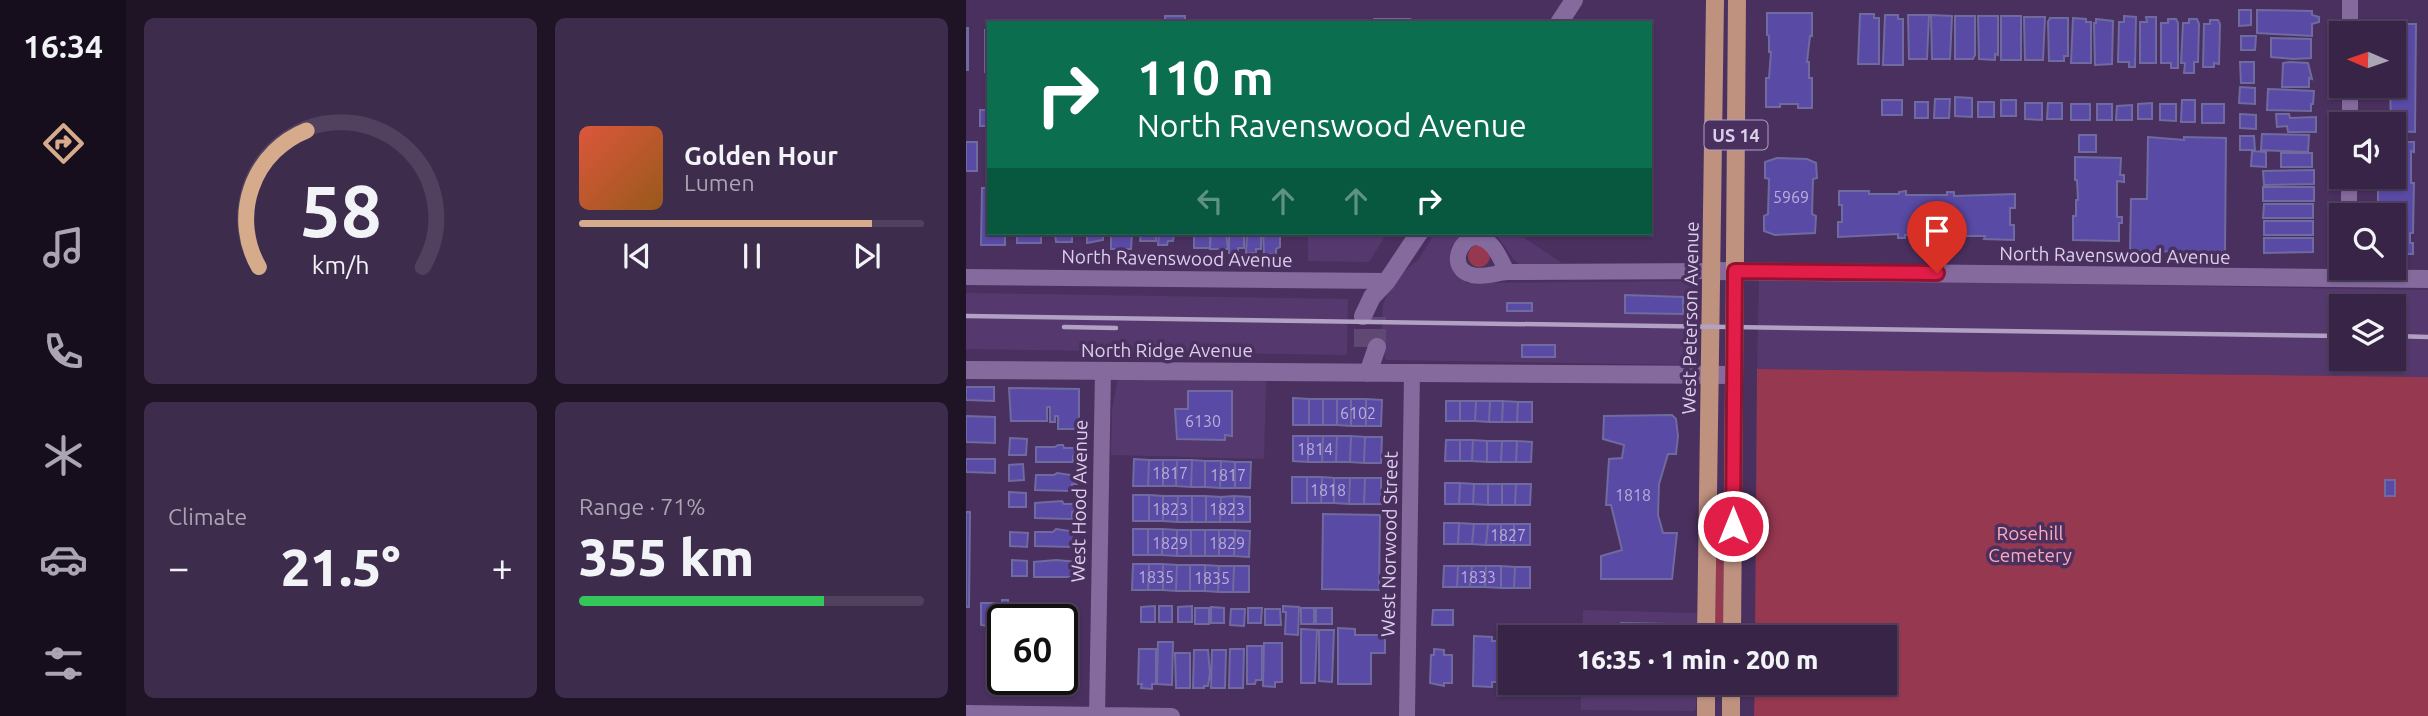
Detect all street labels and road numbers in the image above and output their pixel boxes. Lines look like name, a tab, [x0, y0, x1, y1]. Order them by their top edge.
road number: US 14	[1704, 120, 1768, 150]
street label: West Peterson Avenue	[1677, 221, 1703, 415]
street label: North Ravenswood Avenue	[1999, 242, 2231, 268]
street label: North Ravenswood Avenue	[1061, 245, 1293, 271]
street label: North Ridge Avenue	[1081, 339, 1253, 361]
street label: West Hood Avenue	[1067, 419, 1091, 583]
street label: West Norwood Street	[1376, 451, 1402, 637]

